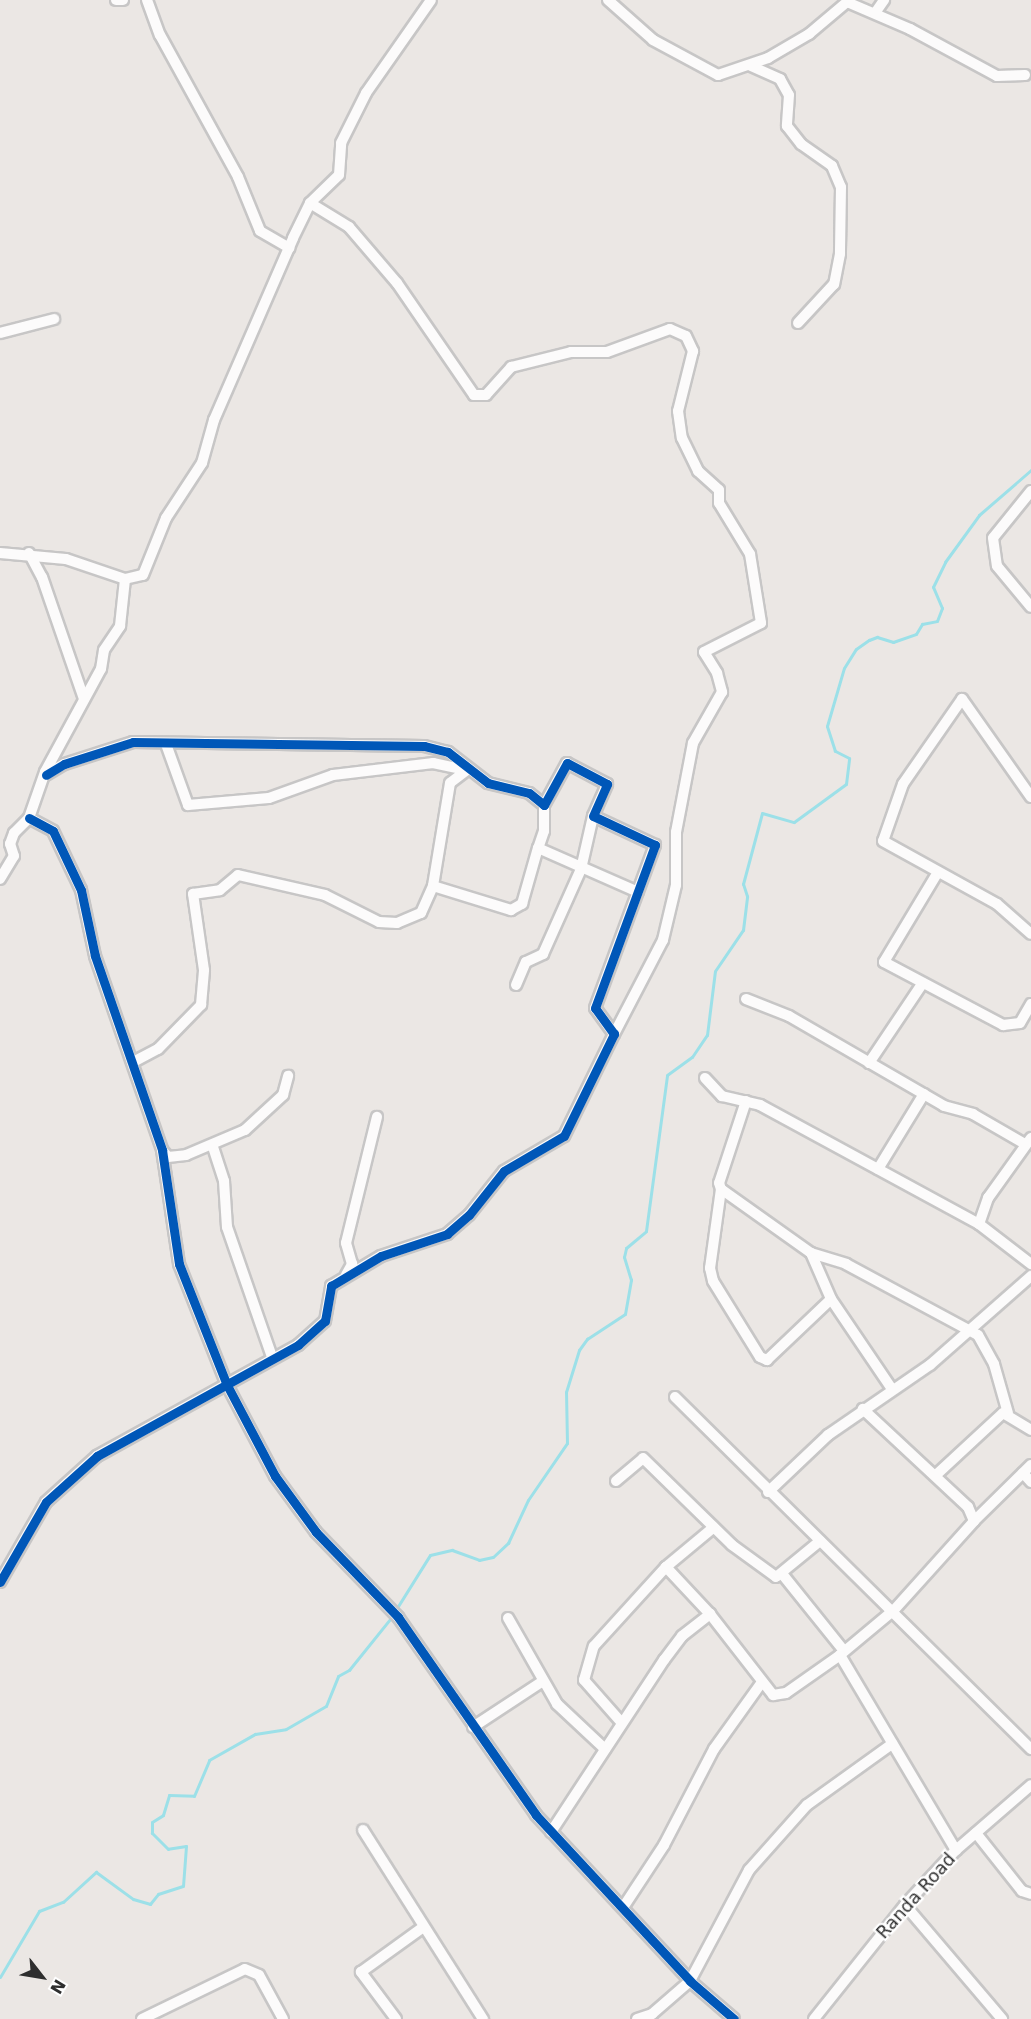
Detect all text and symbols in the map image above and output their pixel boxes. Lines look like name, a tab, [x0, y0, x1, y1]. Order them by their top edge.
street label: Randa Road	[872, 1849, 960, 1943]
north arrow	[12, 1947, 72, 2007]
text: N	[46, 1976, 69, 1997]

